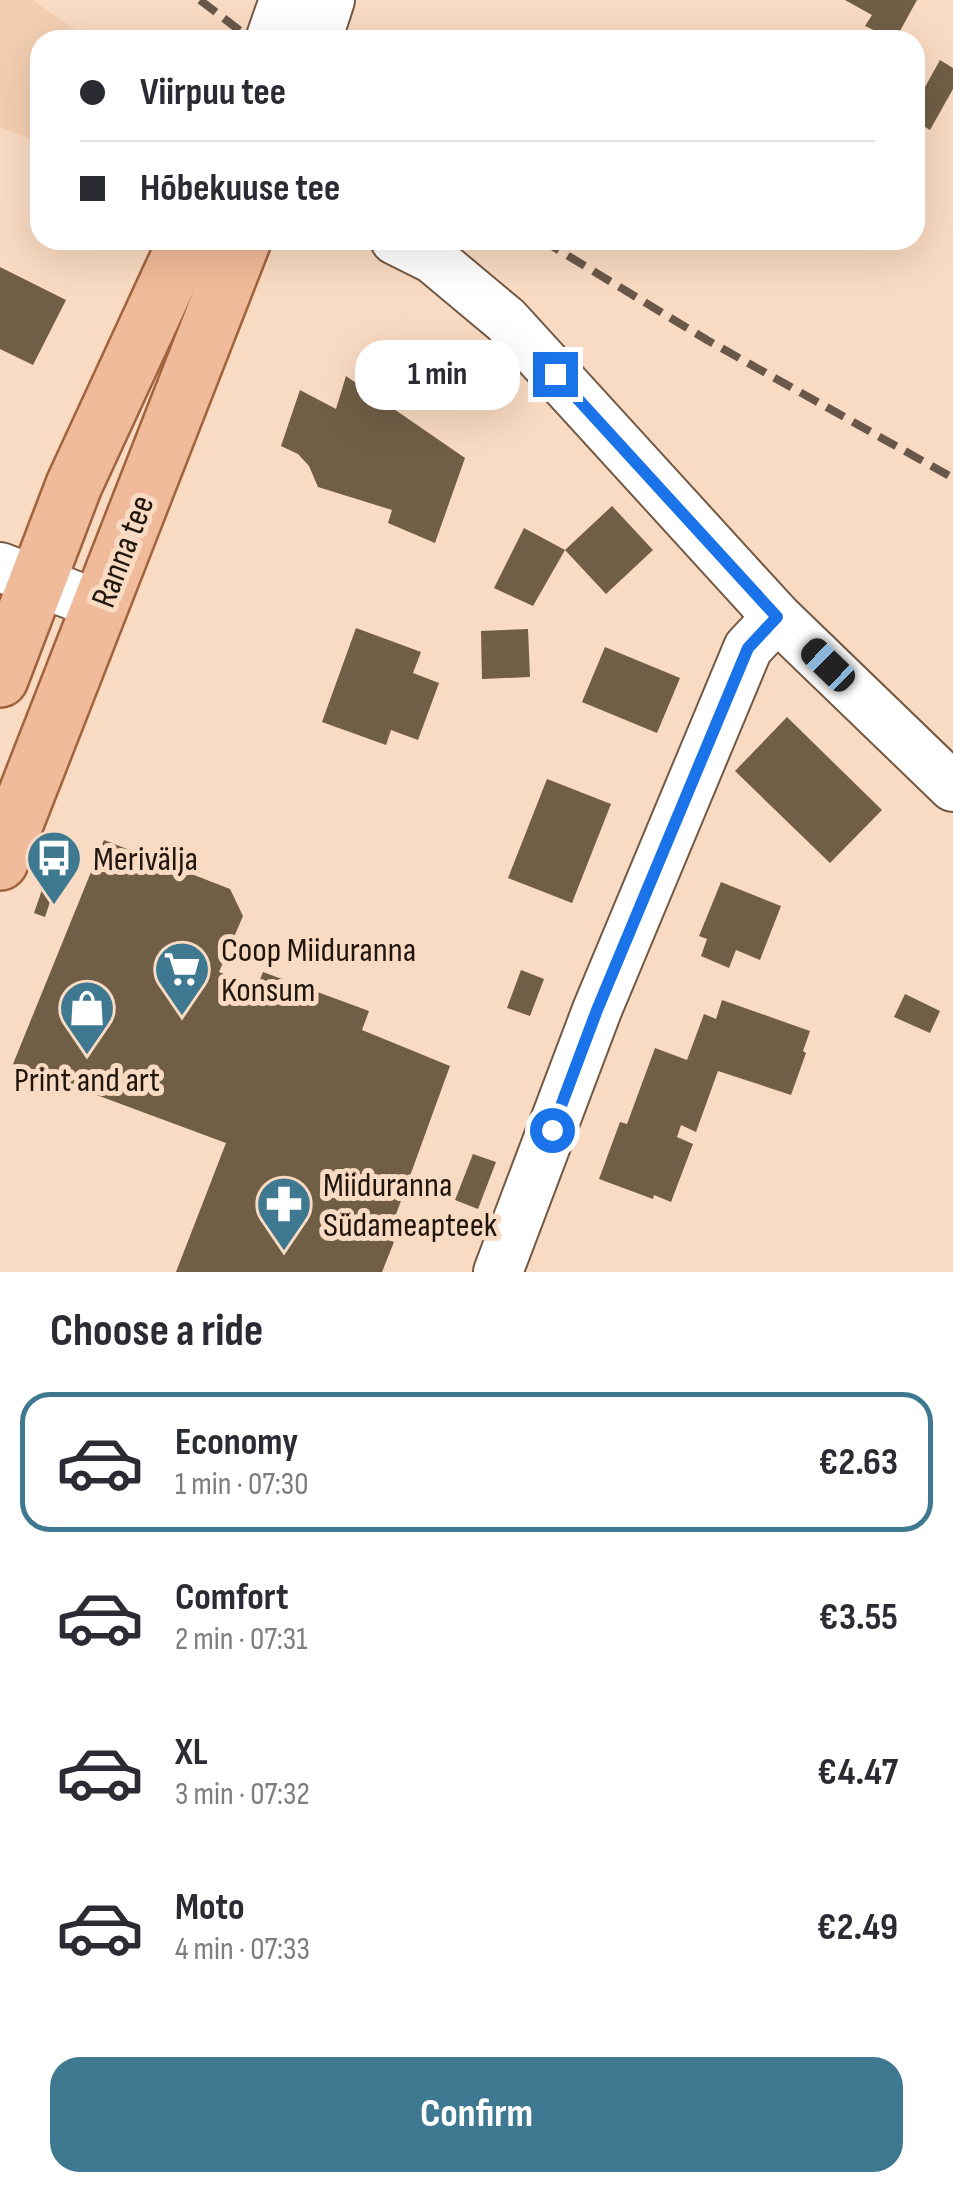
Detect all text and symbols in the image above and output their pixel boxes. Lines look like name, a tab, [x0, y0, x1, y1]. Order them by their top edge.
text: Viirpuu tee	[140, 70, 286, 115]
text: Hõbekuuse tee	[140, 166, 340, 211]
callout: 1 min	[355, 339, 520, 409]
route end	[533, 352, 578, 397]
text: 1 min	[408, 355, 467, 394]
street label: Ranna tee	[82, 489, 164, 614]
car	[796, 633, 860, 697]
bus stop icon: Merivälja	[24, 828, 84, 907]
place label: Merivälja	[93, 838, 198, 881]
place label: Coop Miiduranna Konsum	[221, 929, 416, 1012]
supermarket icon: Coop Miiduranna Konsum	[152, 939, 212, 1018]
shop icon: Print and art	[57, 978, 117, 1057]
place label: Print and art	[14, 1059, 160, 1102]
route start	[530, 1108, 575, 1153]
place label: Miiduranna Südameapteek	[323, 1164, 498, 1247]
pharmacy icon: Miiduranna Südameapteek	[254, 1174, 314, 1253]
text: Choose a ride	[50, 1304, 263, 1359]
icon: car	[55, 1417, 145, 1507]
text: Economy	[175, 1420, 298, 1465]
text: €2.63	[819, 1440, 898, 1485]
text: 1 min · 07:30	[175, 1465, 309, 1504]
icon: car	[55, 1572, 145, 1662]
text: Comfort	[175, 1575, 289, 1620]
text: €3.55	[819, 1595, 898, 1640]
text: 2 min · 07:31	[175, 1620, 307, 1659]
icon: car	[55, 1727, 145, 1817]
text: XL	[175, 1730, 208, 1775]
text: €4.47	[817, 1750, 898, 1795]
text: 3 min · 07:32	[175, 1775, 310, 1814]
icon: car	[55, 1882, 145, 1972]
text: Moto	[175, 1885, 245, 1930]
text: €2.49	[817, 1905, 898, 1950]
text: 4 min · 07:33	[175, 1930, 310, 1969]
button: Confirm	[50, 2057, 903, 2172]

